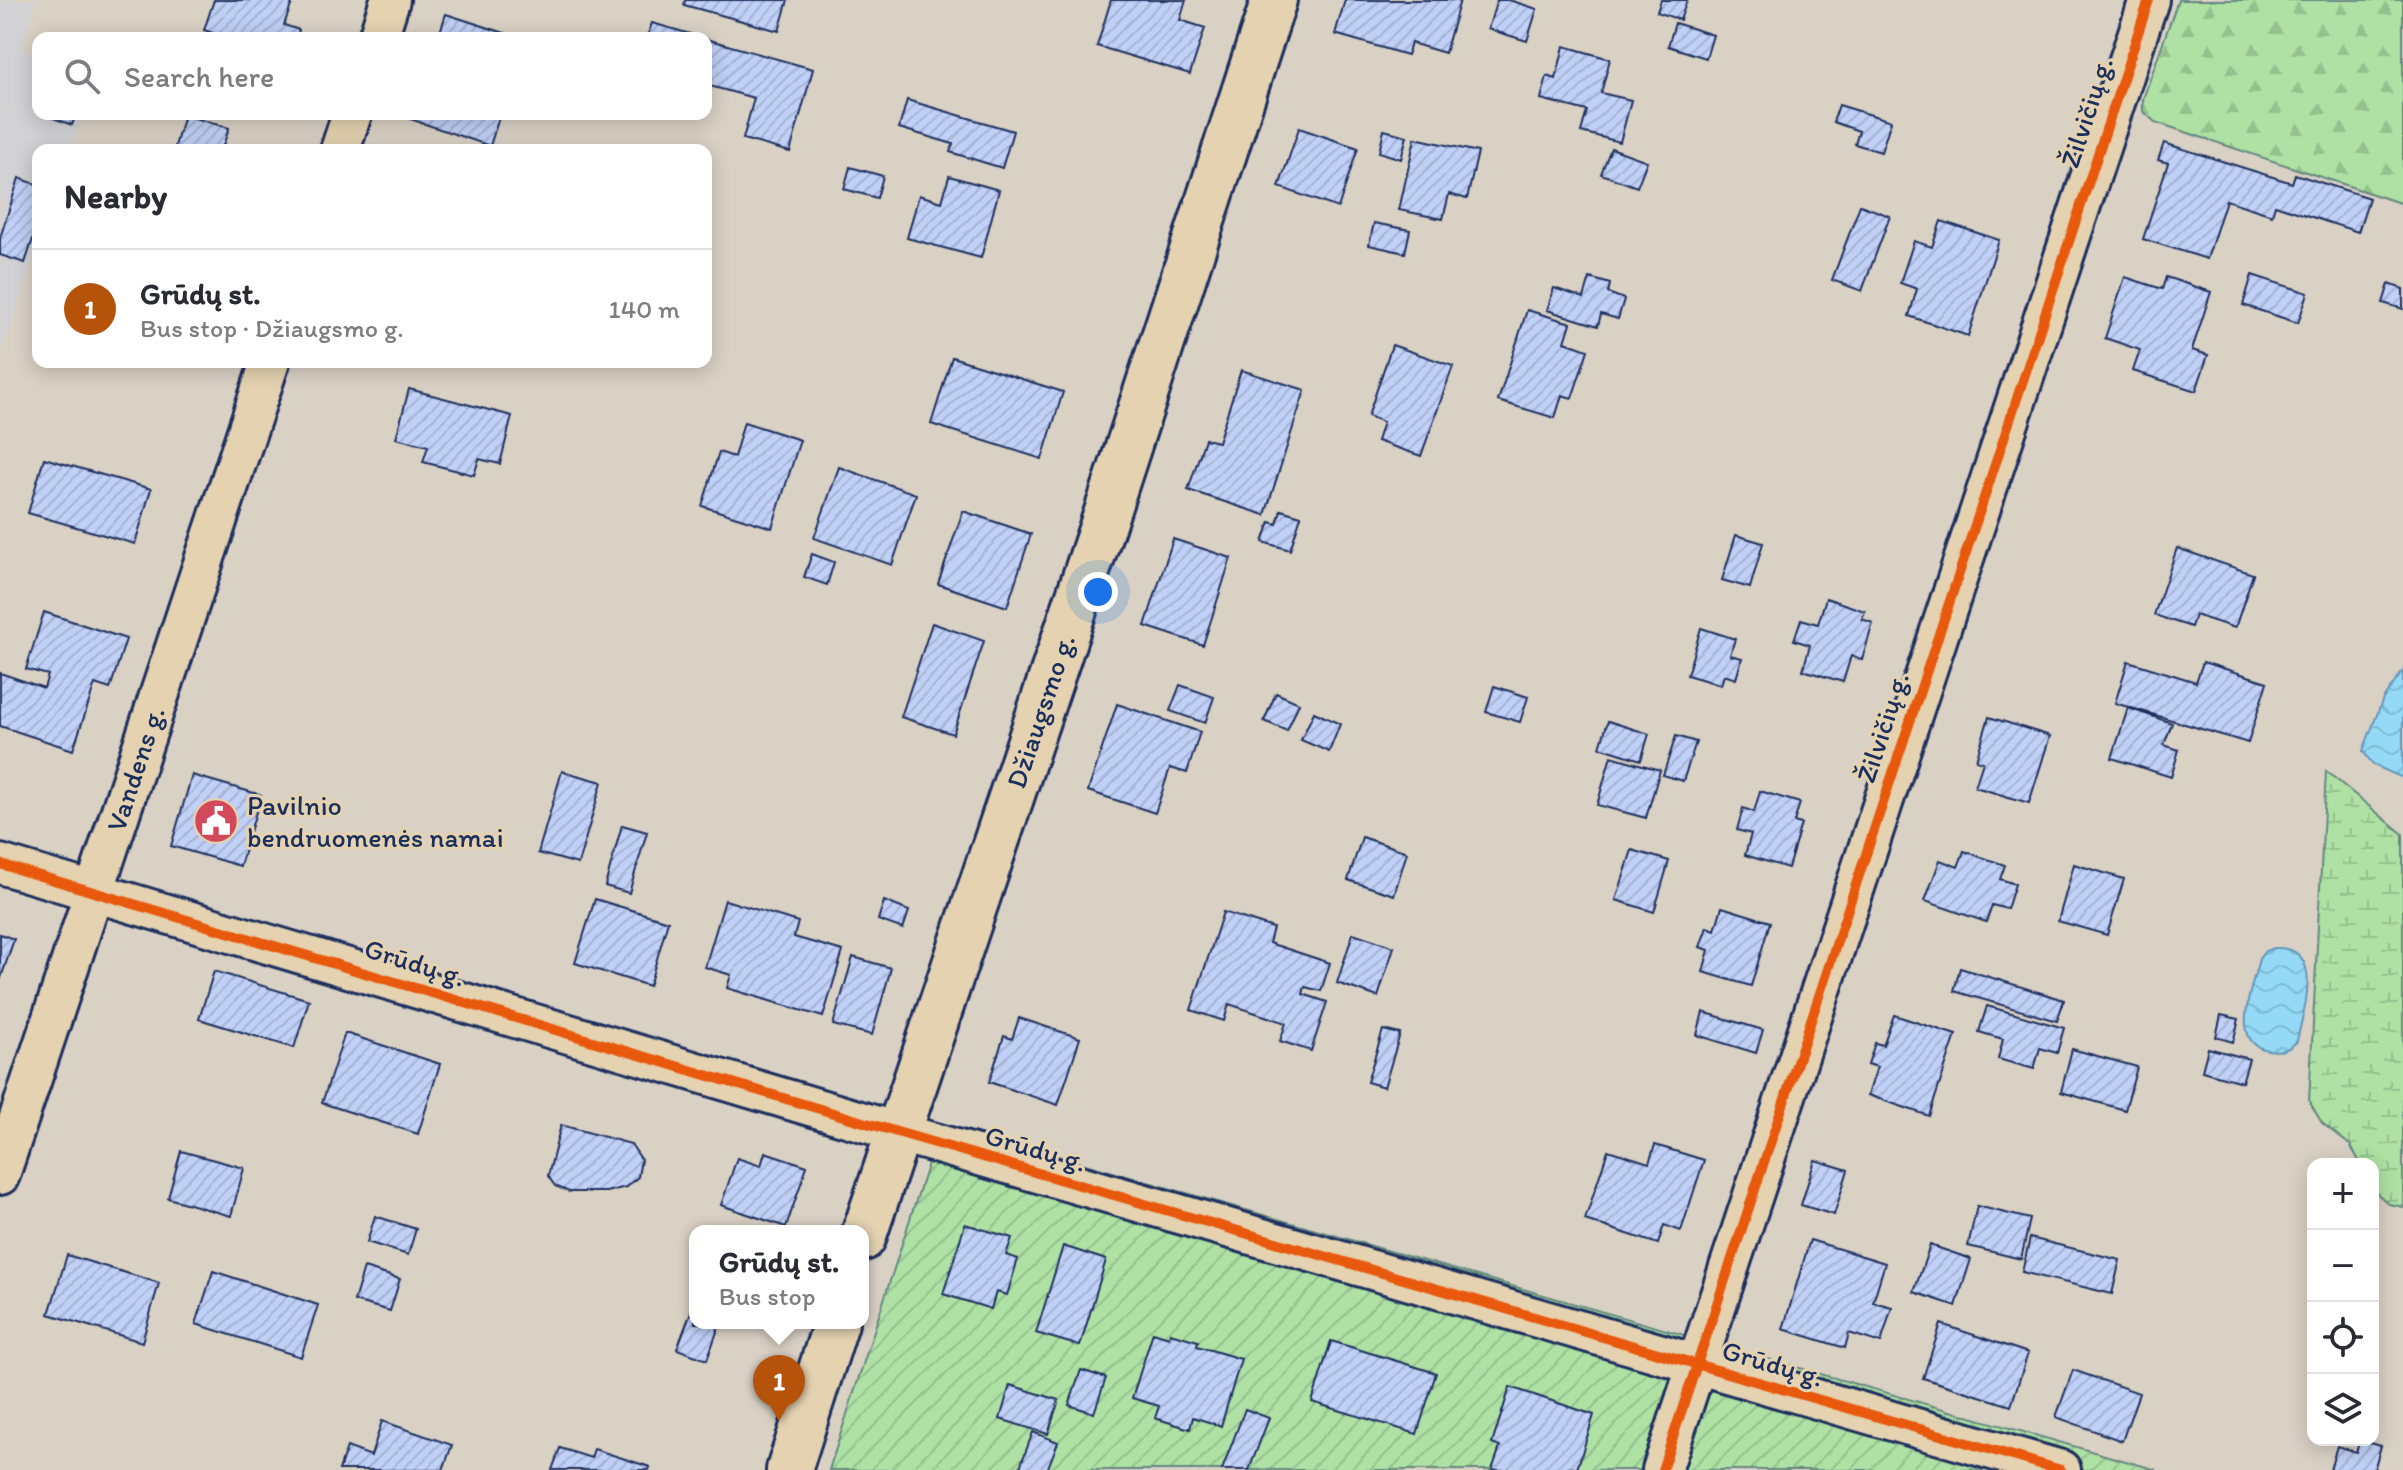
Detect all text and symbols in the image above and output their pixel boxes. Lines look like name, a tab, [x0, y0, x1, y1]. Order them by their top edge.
search box	[32, 32, 712, 120]
street label: Žilvičių g.	[2052, 52, 2120, 172]
icon: search	[60, 54, 104, 98]
text: Search here	[124, 58, 274, 95]
text: Nearby	[64, 176, 167, 217]
text: Grūdų st.	[140, 275, 261, 312]
text: 1	[84, 293, 96, 325]
text: 140 m	[609, 293, 680, 325]
text: Bus stop · Džiaugsmo g.	[140, 312, 404, 344]
your location	[1078, 572, 1118, 612]
street label: Džiaugsmo g.	[998, 630, 1082, 792]
street label: Žilvičių g.	[1848, 667, 1916, 787]
street label: Vandens g.	[98, 702, 171, 836]
place label: Pavilnio bendruomenės namai	[247, 788, 504, 854]
public building icon: Pavilnio bendruomenės namai	[192, 797, 240, 845]
street label: Grūdų g.	[360, 931, 470, 993]
street label: Grūdų g.	[981, 1117, 1091, 1179]
map controls	[2307, 1158, 2379, 1446]
button: +	[2307, 1158, 2379, 1230]
popup	[689, 1225, 869, 1329]
button: −	[2307, 1230, 2379, 1302]
text: Grūdų st.	[719, 1243, 839, 1280]
text: Bus stop	[719, 1280, 816, 1312]
button: locate	[2307, 1302, 2379, 1374]
street label: Grūdų g.	[1718, 1332, 1828, 1394]
pin: 1	[753, 1355, 805, 1421]
button: layers	[2307, 1374, 2379, 1446]

